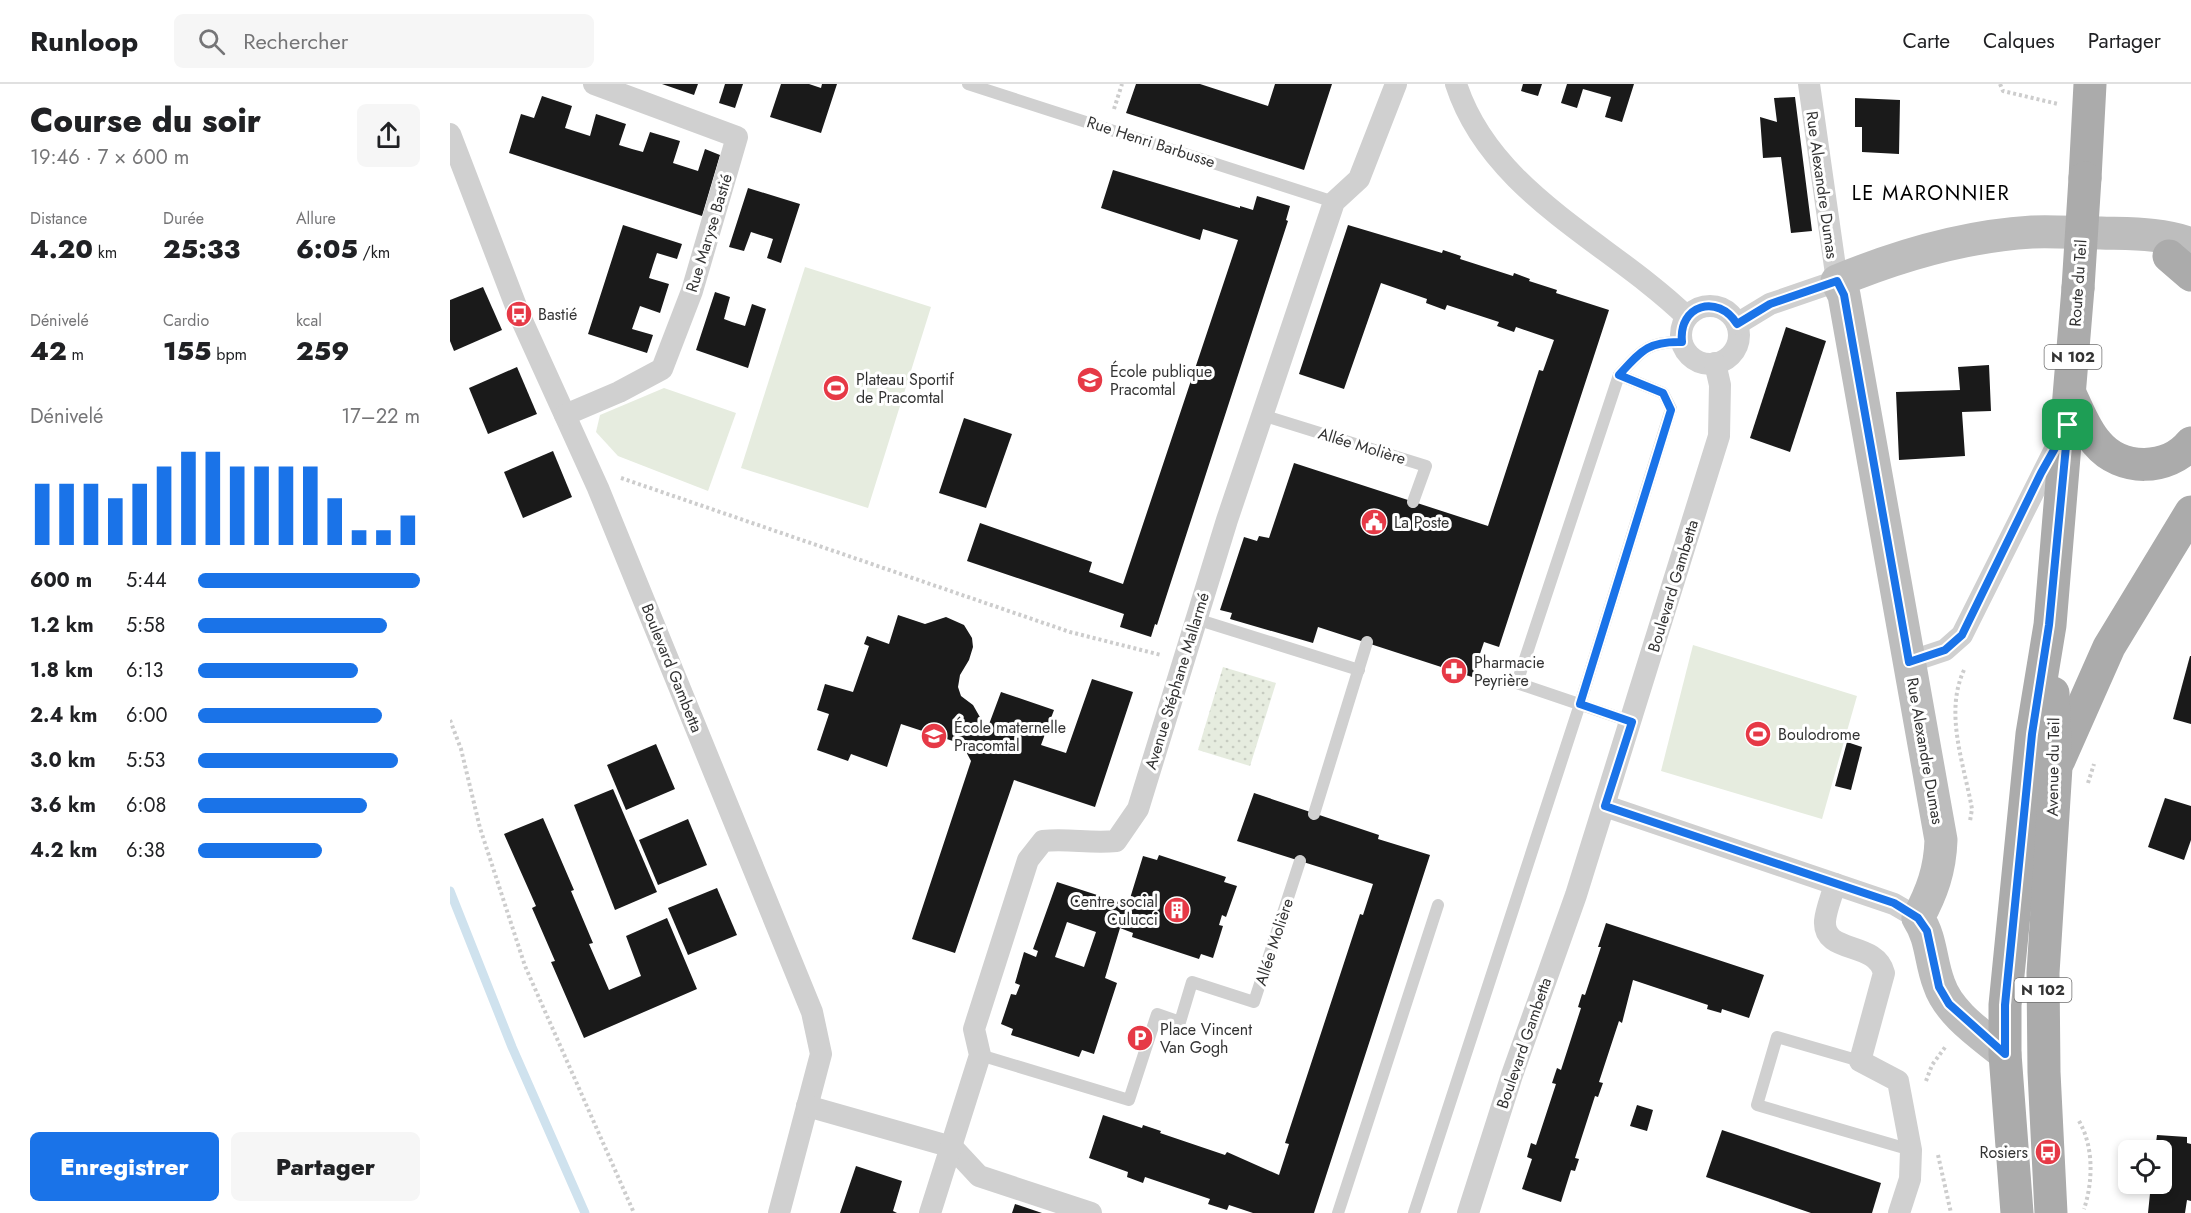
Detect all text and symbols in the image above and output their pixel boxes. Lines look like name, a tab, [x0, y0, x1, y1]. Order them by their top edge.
search box	[174, 14, 594, 68]
text: Runloop	[30, 21, 138, 62]
icon: search	[195, 25, 228, 58]
text: Rechercher	[243, 25, 348, 57]
text: Carte	[1903, 26, 1950, 56]
text: Calques	[1983, 26, 2055, 56]
text: Partager	[2088, 26, 2161, 56]
text: Course du soir	[30, 97, 261, 144]
button: share	[357, 104, 420, 167]
street label: Rue Henri Barbusse	[1084, 110, 1218, 174]
street label: Rue Alexandre Dumas	[1800, 110, 1844, 260]
text: 19:46 · 7 × 600 m	[30, 143, 189, 172]
street label: Rue Maryse Bastié	[680, 171, 738, 295]
district label: LE MARONNIER	[1852, 179, 2010, 208]
text: Distance	[30, 207, 87, 230]
text: Durée	[163, 207, 204, 230]
text: Allure	[296, 207, 336, 230]
text: 4.20	[30, 230, 93, 268]
text: 25:33	[163, 230, 240, 268]
text: 6:05	[296, 230, 358, 268]
street label: Route du Teil	[2063, 239, 2093, 327]
text: km	[93, 241, 117, 264]
text: /km	[358, 241, 390, 264]
bus stop icon: Bastié	[504, 299, 534, 329]
place label: Bastié	[538, 303, 577, 326]
text: Dénivelé	[30, 309, 89, 332]
text: Cardio	[163, 309, 209, 332]
text: kcal	[296, 309, 322, 332]
text: 42	[30, 332, 67, 370]
text: 155	[163, 332, 212, 370]
text: 259	[296, 332, 349, 370]
text: m	[67, 343, 84, 366]
text: bpm	[212, 343, 247, 366]
road number: N 102	[2044, 345, 2102, 369]
place label: École publique Pracomtal	[1110, 360, 1212, 401]
school or university icon: École publique Pracomtal	[1075, 365, 1105, 395]
place label: Plateau Sportif de Pracomtal	[856, 368, 954, 409]
sports icon: Plateau Sportif de Pracomtal	[821, 373, 851, 403]
pin	[2042, 399, 2093, 450]
text: Dénivelé	[30, 402, 103, 431]
text: 17–22 m	[341, 402, 420, 431]
icon: arrive	[2051, 408, 2084, 441]
street label: Allée Molière	[1315, 422, 1409, 470]
public building icon: La Poste	[1359, 507, 1389, 537]
place label: La Poste	[1394, 511, 1449, 534]
street label: Boulevard Gambetta	[1642, 517, 1704, 655]
text: 600 m	[30, 566, 92, 595]
text: 5:44	[126, 566, 167, 595]
street label: Avenue Stéphane Mallarmé	[1139, 590, 1215, 772]
street label: Boulevard Gambetta	[636, 600, 708, 736]
text: 1.2 km	[30, 611, 94, 640]
text: 5:58	[126, 611, 165, 640]
place label: Pharmacie Peyrière	[1474, 651, 1545, 692]
text: 1.8 km	[30, 656, 93, 685]
text: 6:13	[126, 656, 163, 685]
pharmacy icon: Pharmacie Peyrière	[1439, 656, 1469, 686]
street label: Rue Alexandre Dumas	[1901, 676, 1949, 826]
text: 2.4 km	[30, 701, 97, 730]
text: 6:00	[126, 701, 168, 730]
place label: École maternelle Pracomtal	[954, 716, 1066, 757]
street label: Avenue du Teil	[2041, 717, 2065, 817]
sports icon: Boulodrome	[1743, 719, 1773, 749]
school or university icon: École maternelle Pracomtal	[919, 721, 949, 751]
place label: Boulodrome	[1778, 723, 1860, 746]
text: 3.0 km	[30, 746, 96, 775]
text: 5:53	[126, 746, 165, 775]
text: 3.6 km	[30, 791, 96, 820]
text: 6:08	[126, 791, 166, 820]
text: 4.2 km	[30, 836, 97, 865]
text: 6:38	[126, 836, 165, 865]
place label: Centre social Culucci	[1070, 890, 1158, 931]
building icon: Centre social Culucci	[1162, 895, 1192, 925]
street label: Allée Molière	[1249, 895, 1299, 989]
street label: Boulevard Gambetta	[1491, 974, 1557, 1112]
road number: N 102	[2014, 978, 2072, 1002]
place label: Place Vincent Van Gogh	[1160, 1018, 1252, 1059]
parking icon: Place Vincent Van Gogh	[1125, 1023, 1155, 1053]
button: Enregistrer	[30, 1132, 219, 1201]
button: Partager	[231, 1132, 420, 1201]
bus stop icon: Rosiers	[2033, 1137, 2063, 1167]
map controls	[2118, 1140, 2172, 1194]
button: locate	[2118, 1140, 2172, 1194]
place label: Rosiers	[1980, 1141, 2028, 1164]

